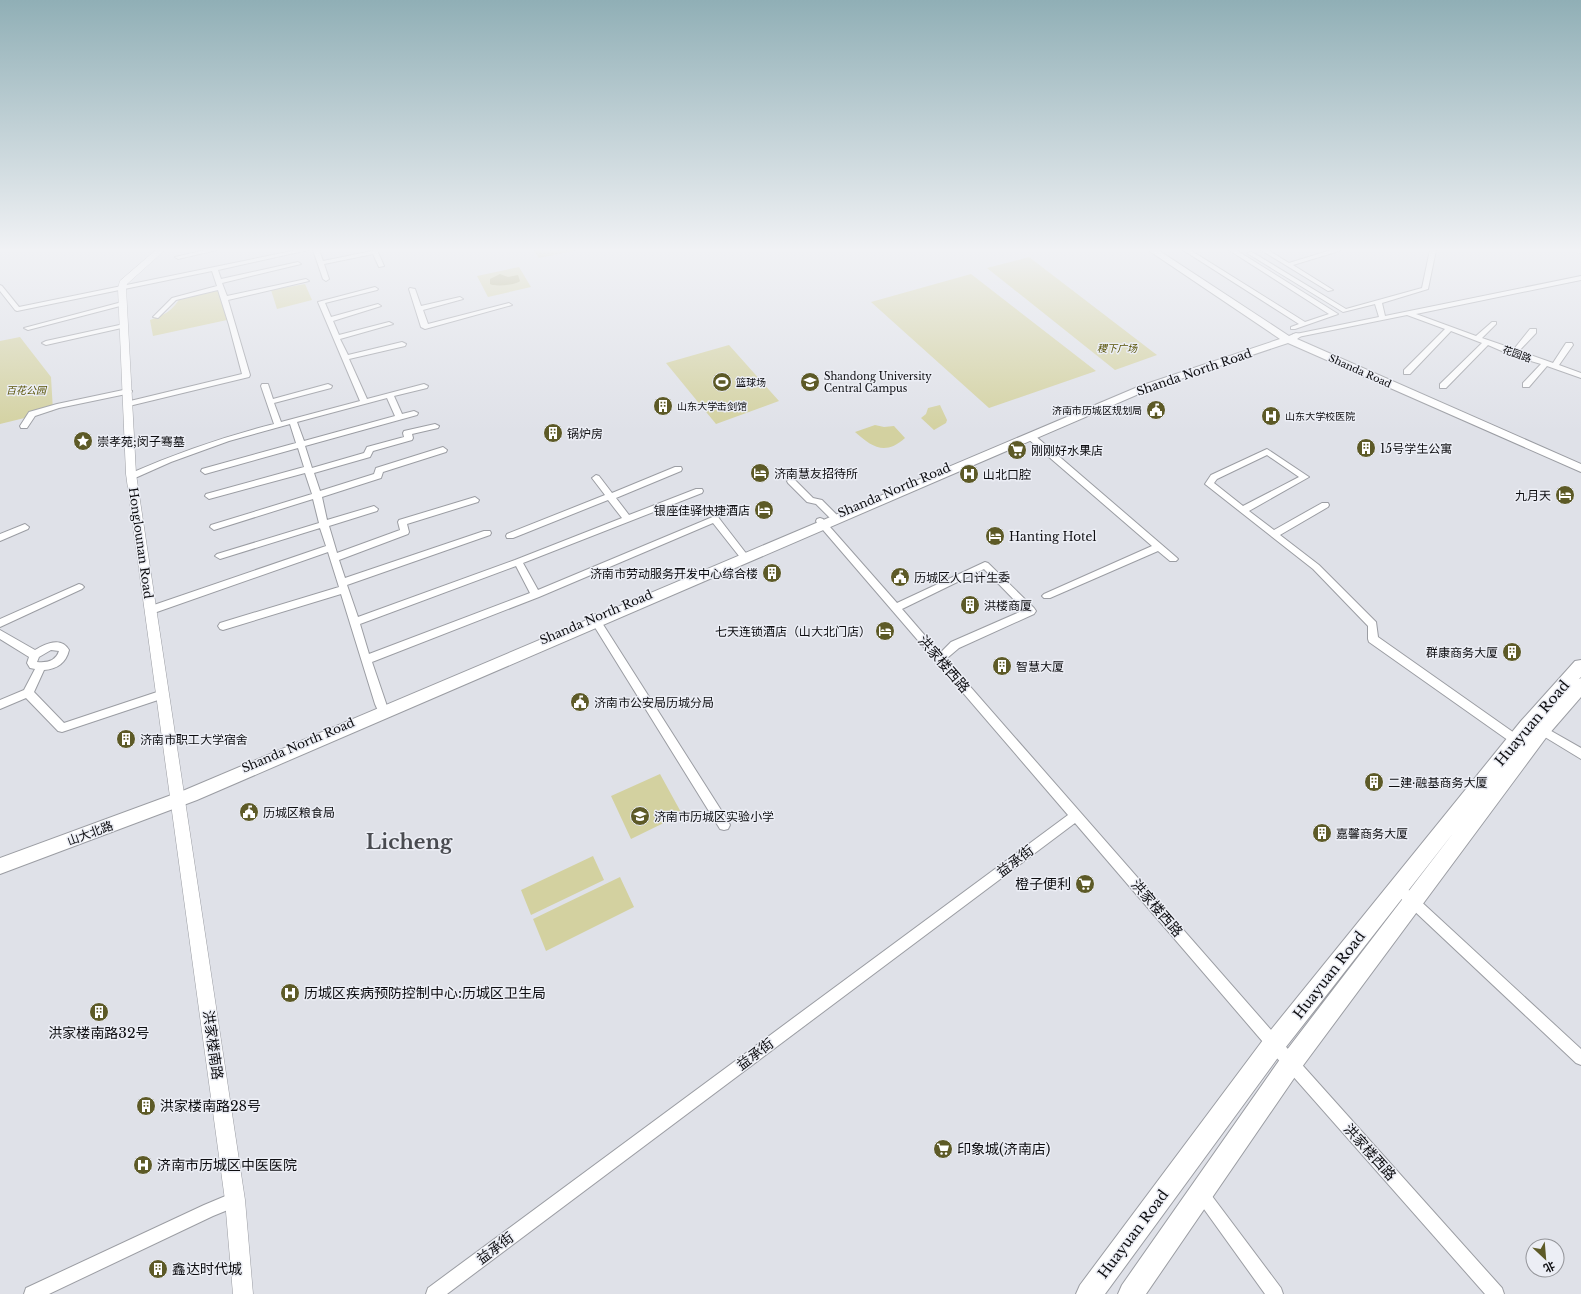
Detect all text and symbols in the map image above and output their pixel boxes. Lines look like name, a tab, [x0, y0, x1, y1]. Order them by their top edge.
park label: 稷下广场	[1097, 342, 1138, 355]
street label: 花园路	[1501, 343, 1533, 365]
street label: Shanda North Road	[1134, 345, 1254, 399]
street label: Shanda Road	[1327, 351, 1394, 391]
place label: Shandong University Central Campus	[824, 370, 932, 395]
sports icon: 篮球场	[711, 371, 733, 393]
school or university icon: Shandong University Central Campus	[799, 371, 821, 393]
place label: 篮球场	[736, 376, 766, 389]
park label: 百花公园	[6, 384, 48, 397]
building icon: 山东大学击剑馆	[652, 395, 674, 417]
public building icon: 济南市历城区规划局	[1145, 399, 1167, 421]
place label: 山东大学击剑馆	[677, 400, 747, 413]
place label: 济南市历城区规划局	[1052, 404, 1142, 417]
hospital icon: 山东大学校医院	[1260, 405, 1282, 427]
place label: 山东大学校医院	[1285, 410, 1355, 423]
building icon: 锅炉房	[542, 422, 564, 444]
place label: 锅炉房	[567, 426, 603, 441]
place icon: 崇孝苑;闵子骞墓	[72, 430, 94, 452]
place label: 崇孝苑;闵子骞墓	[97, 434, 185, 449]
building icon: 15号学生公寓	[1355, 437, 1377, 459]
supermarket icon: 刚刚好水果店	[1006, 439, 1028, 461]
place label: 15号学生公寓	[1380, 441, 1452, 456]
place label: 刚刚好水果店	[1031, 443, 1103, 458]
street label: Shanda North Road	[835, 459, 953, 521]
hotel icon: 济南慧友招待所	[749, 462, 771, 484]
hospital icon: 山北口腔	[958, 463, 980, 485]
place label: 济南慧友招待所	[774, 466, 858, 481]
place label: 山北口腔	[983, 467, 1031, 482]
hotel icon: 九月天	[1554, 484, 1576, 506]
street label: Honglounan Road	[126, 486, 156, 600]
place label: 九月天	[1515, 488, 1551, 503]
hotel icon: 银座佳驿快捷酒店	[753, 499, 775, 521]
place label: 银座佳驿快捷酒店	[654, 503, 750, 518]
hotel icon: Hanting Hotel	[984, 525, 1006, 547]
place label: Hanting Hotel	[1009, 529, 1096, 544]
building icon: 济南市劳动服务开发中心综合楼	[761, 562, 783, 584]
place label: 济南市劳动服务开发中心综合楼	[590, 566, 758, 581]
public building icon: 历城区人口计生委	[889, 566, 911, 588]
place label: 历城区人口计生委	[914, 570, 1010, 585]
street label: Shanda North Road	[537, 586, 655, 648]
building icon: 洪楼商厦	[959, 594, 981, 616]
place label: 洪楼商厦	[984, 598, 1032, 613]
hotel icon: 七天连锁酒店（山大北门店）	[874, 620, 896, 642]
place label: 七天连锁酒店（山大北门店）	[715, 624, 871, 639]
street label: 洪家楼西路	[914, 632, 974, 696]
building icon: 群康商务大厦	[1501, 641, 1523, 663]
place label: 群康商务大厦	[1426, 645, 1498, 660]
building icon: 智慧大厦	[991, 655, 1013, 677]
place label: 智慧大厦	[1016, 659, 1064, 674]
street label: Huayuan Road	[1491, 676, 1573, 770]
public building icon: 济南市公安局历城分局	[569, 691, 591, 713]
place label: 济南市公安局历城分局	[594, 695, 714, 710]
street label: Shanda North Road	[239, 714, 357, 776]
building icon: 济南市职工大学宿舍	[115, 728, 137, 750]
place label: 济南市职工大学宿舍	[140, 732, 248, 747]
building icon: 二建·融基商务大厦	[1363, 771, 1385, 793]
place label: 二建·融基商务大厦	[1388, 775, 1487, 790]
public building icon: 历城区粮食局	[238, 801, 260, 823]
place label: 历城区粮食局	[263, 805, 335, 820]
school or university icon: 济南市历城区实验小学	[629, 805, 651, 827]
place label: 济南市历城区实验小学	[654, 809, 774, 824]
street label: 山大北路	[65, 818, 115, 848]
building icon: 嘉馨商务大厦	[1311, 822, 1333, 844]
place label: 嘉馨商务大厦	[1336, 826, 1408, 841]
district label: Licheng	[366, 830, 453, 854]
street label: 益承街	[993, 841, 1037, 881]
supermarket icon: 橙子便利	[1074, 873, 1096, 895]
place label: 橙子便利	[1015, 875, 1071, 893]
street label: 洪家楼西路	[1127, 876, 1187, 940]
street label: Huayuan Road	[1289, 927, 1369, 1023]
hospital icon: 历城区疾病预防控制中心:历城区卫生局	[279, 982, 301, 1004]
place label: 历城区疾病预防控制中心:历城区卫生局	[304, 984, 546, 1002]
building icon: 洪家楼南路32号	[88, 1001, 110, 1023]
street label: 洪家楼南路	[199, 1009, 227, 1081]
place label: 洪家楼南路32号	[48, 1024, 150, 1042]
street label: 益承街	[733, 1034, 777, 1074]
building icon: 洪家楼南路28号	[135, 1095, 157, 1117]
place label: 洪家楼南路28号	[160, 1097, 261, 1115]
street label: 洪家楼西路	[1340, 1120, 1400, 1184]
supermarket icon: 印象城(济南店)	[932, 1138, 954, 1160]
place label: 印象城(济南店)	[957, 1140, 1050, 1158]
hospital icon: 济南市历城区中医医院	[132, 1154, 154, 1176]
place label: 济南市历城区中医医院	[157, 1156, 297, 1174]
street label: Huayuan Road	[1094, 1186, 1173, 1282]
street label: 益承街	[473, 1228, 517, 1268]
north arrow	[1525, 1238, 1565, 1278]
building icon: 鑫达时代城	[147, 1258, 169, 1280]
text: 北	[1541, 1258, 1557, 1276]
place label: 鑫达时代城	[172, 1260, 242, 1278]

